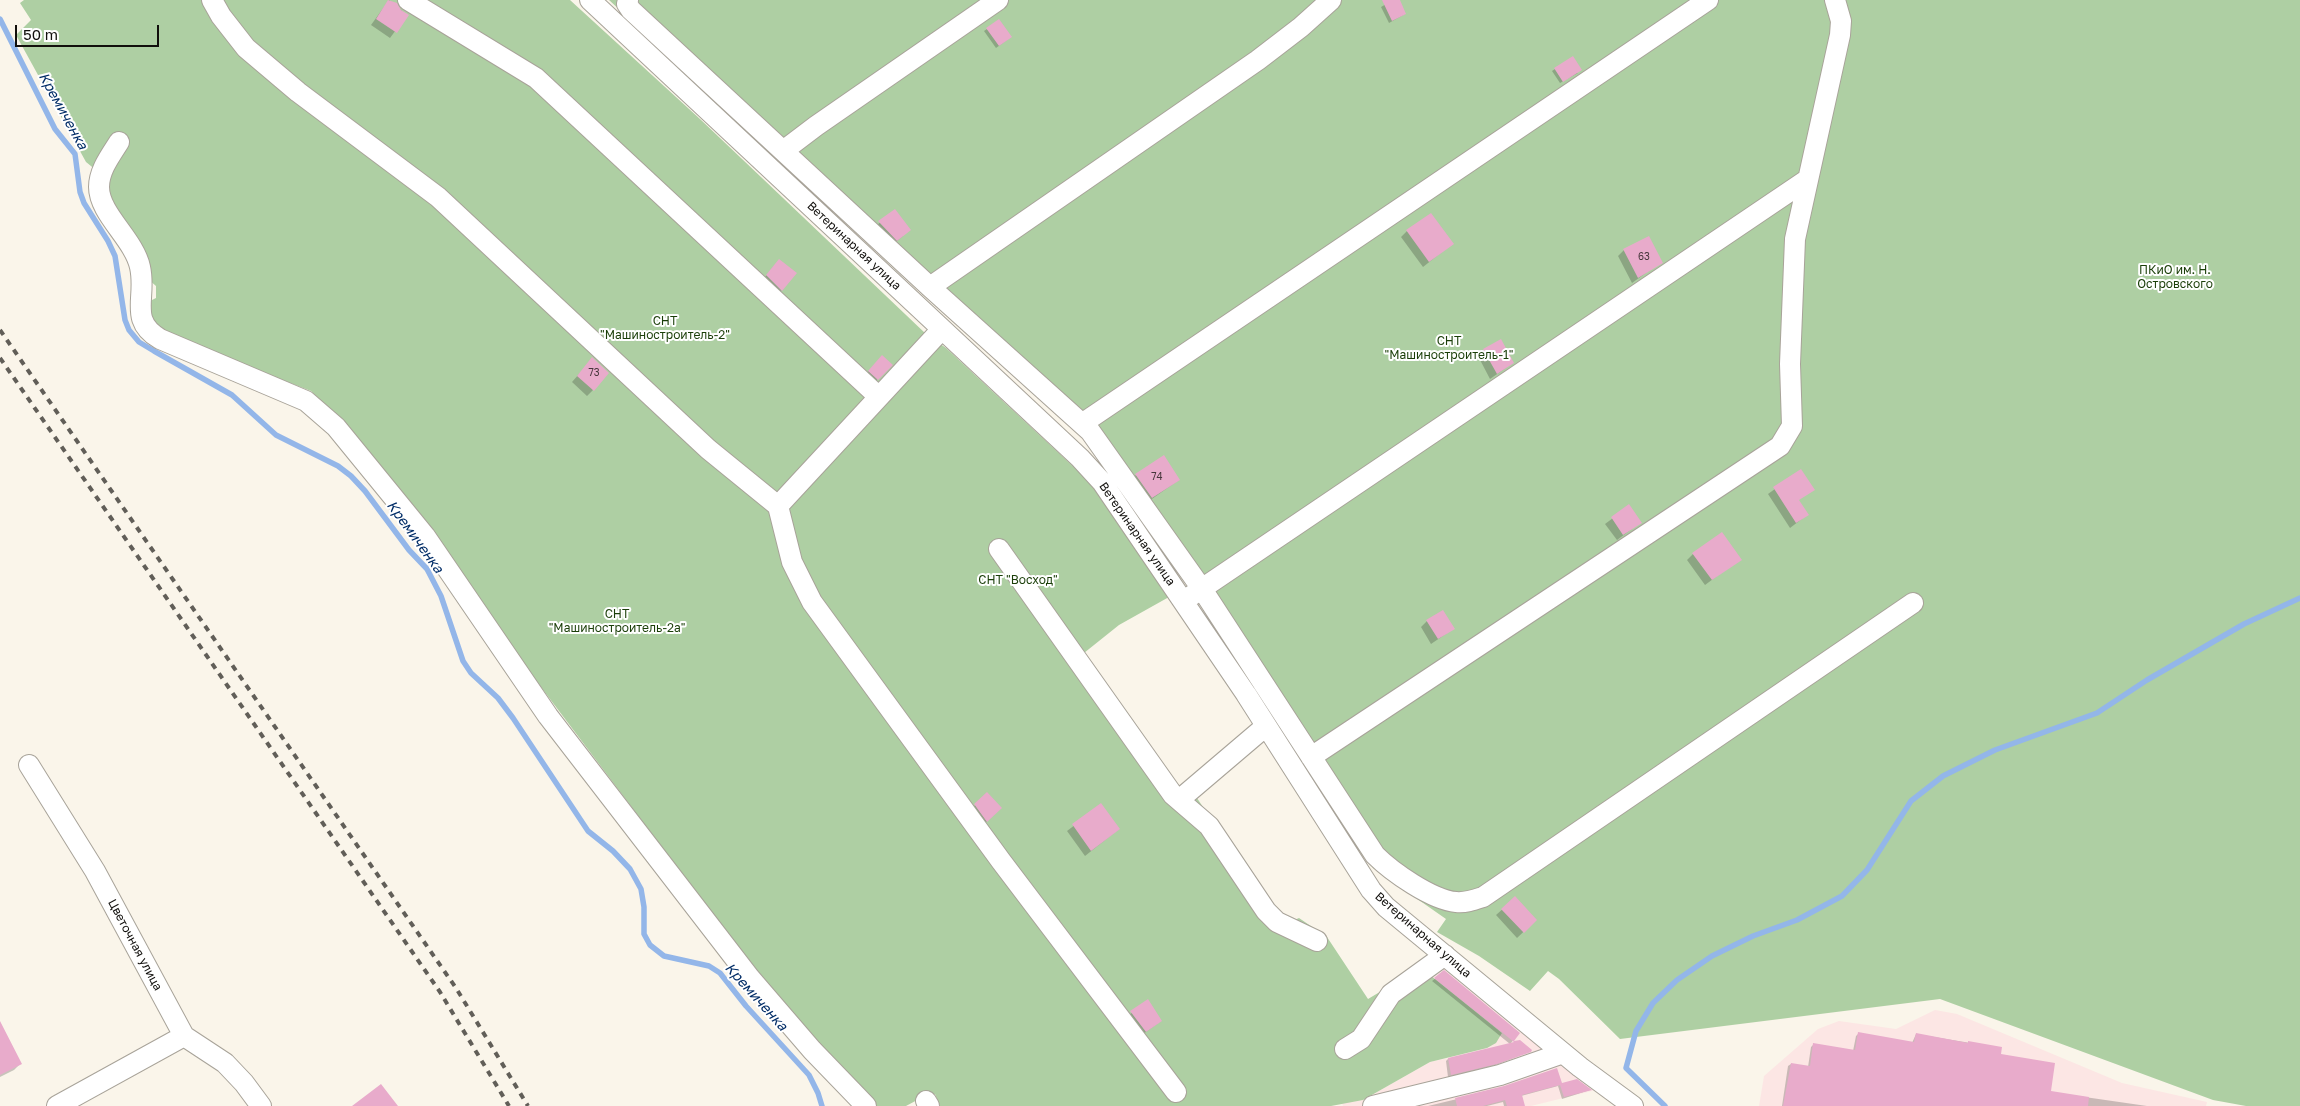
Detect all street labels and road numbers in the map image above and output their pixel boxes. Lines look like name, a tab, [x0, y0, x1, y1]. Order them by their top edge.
street label: Ветеринарная улица	[804, 199, 904, 293]
street label: Ветеринарная улица	[1096, 480, 1178, 588]
street label: Ветеринарная улица	[1372, 889, 1474, 981]
street label: Цветочная улица	[105, 897, 165, 993]

